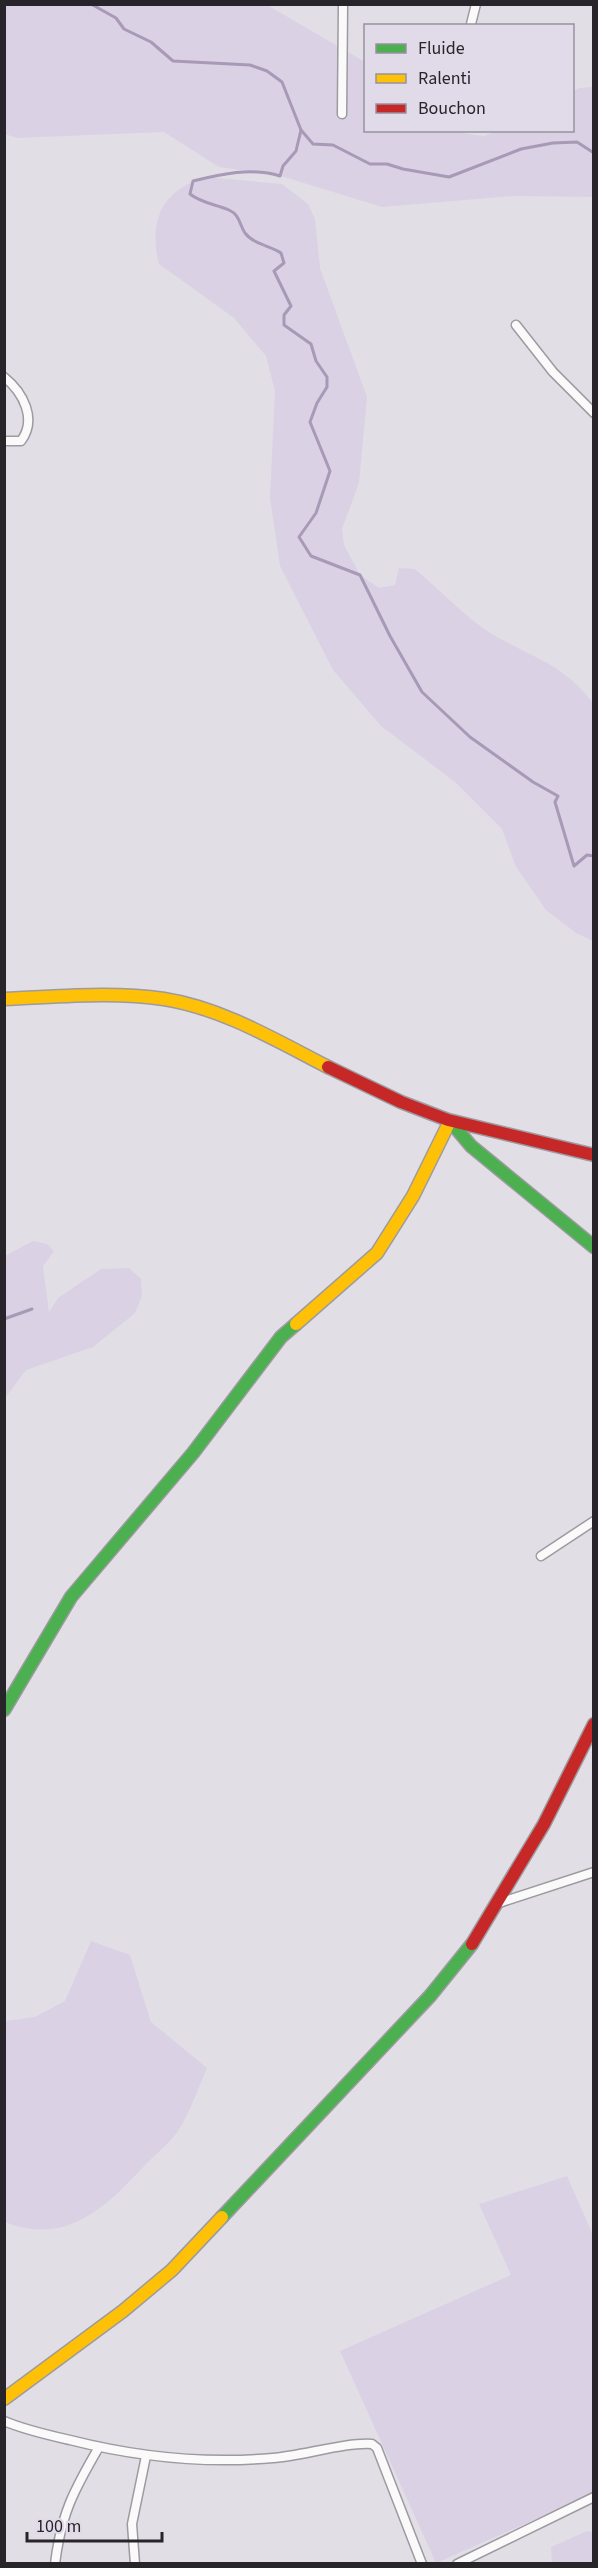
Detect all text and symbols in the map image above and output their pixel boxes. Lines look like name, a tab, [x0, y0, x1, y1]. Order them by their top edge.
legend	[364, 24, 574, 132]
text: Fluide	[418, 36, 465, 61]
text: Ralenti	[418, 66, 471, 91]
text: Bouchon	[418, 96, 486, 121]
scale bar	[27, 2505, 162, 2543]
text: 100 m	[36, 2514, 81, 2539]

